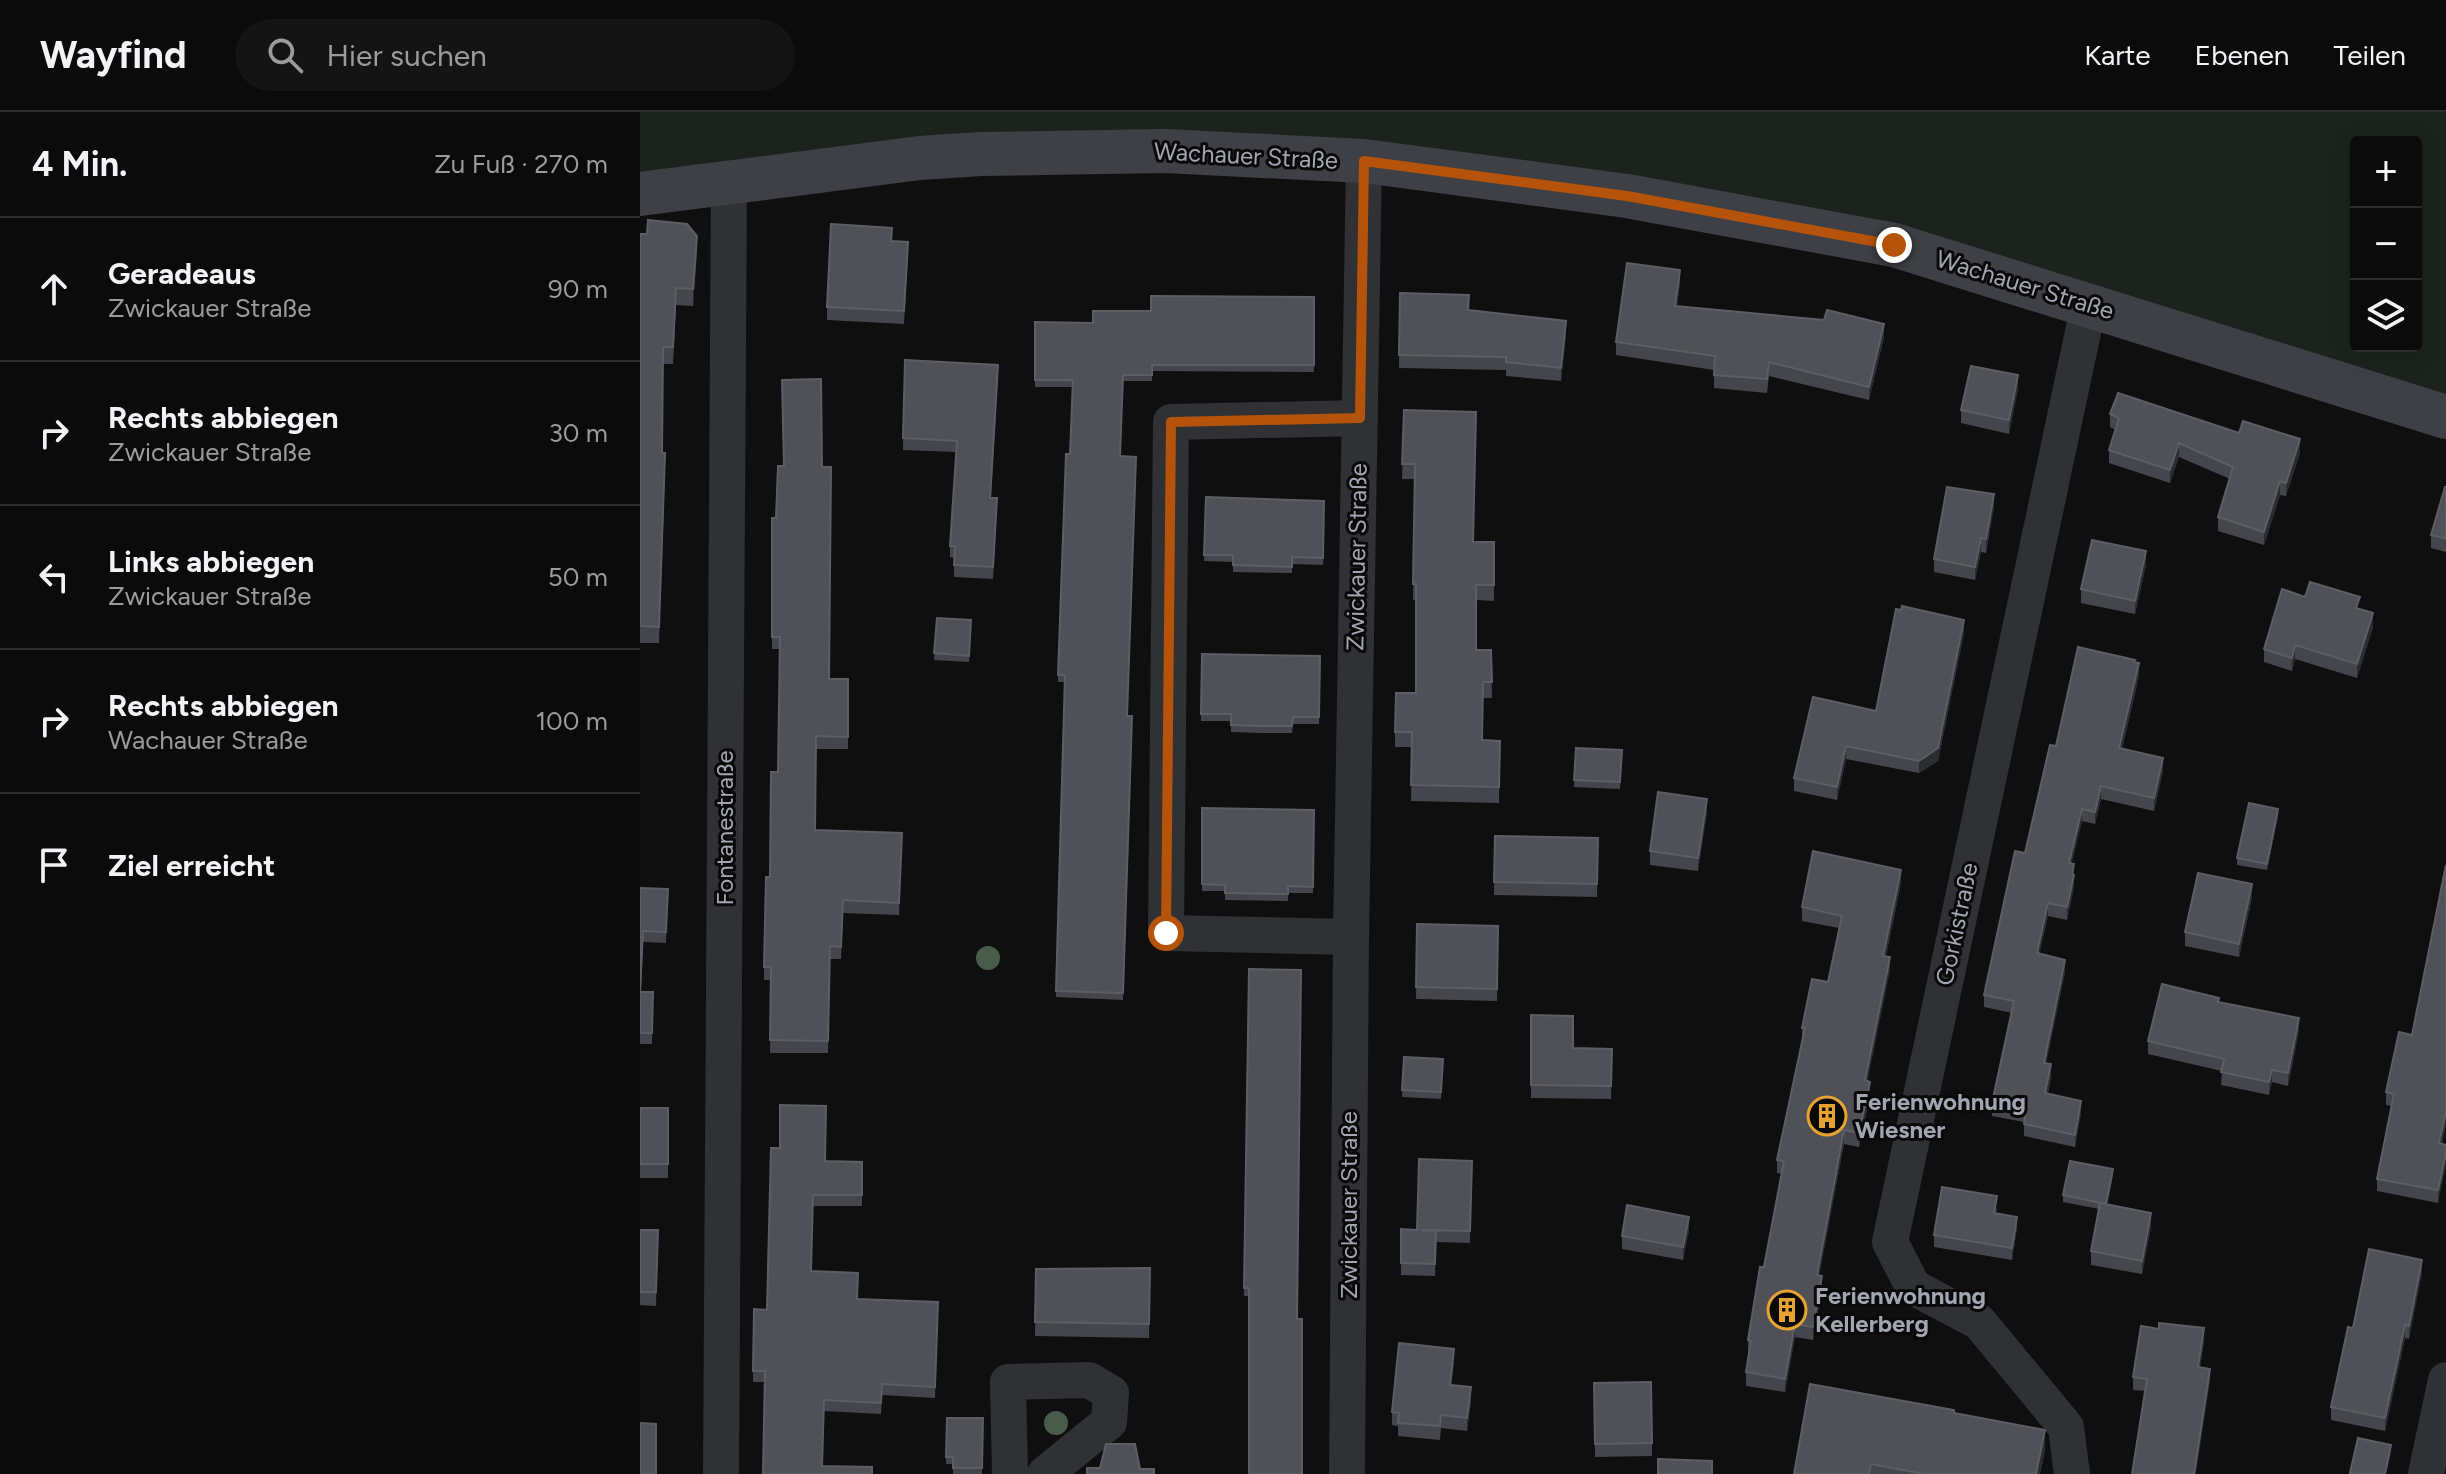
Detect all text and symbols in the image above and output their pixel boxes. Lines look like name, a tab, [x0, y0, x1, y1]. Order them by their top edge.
search box	[235, 19, 795, 91]
text: Wayfind	[40, 32, 187, 78]
icon: search	[263, 33, 307, 77]
text: Hier suchen	[327, 37, 487, 74]
text: Karte	[2084, 38, 2151, 72]
text: Ebenen	[2195, 38, 2289, 72]
text: Teilen	[2333, 38, 2406, 72]
street label: Wachauer Straße	[1153, 136, 1339, 175]
map controls	[2350, 136, 2422, 352]
button: +	[2350, 136, 2422, 208]
text: 4 Min.	[32, 144, 127, 185]
text: Zu Fuß · 270 m	[434, 148, 608, 180]
button: −	[2350, 208, 2422, 280]
route end	[1876, 227, 1912, 263]
street label: Wachauer Straße	[1933, 244, 2117, 325]
text: Geradeaus	[108, 255, 256, 292]
icon: ahead	[32, 267, 76, 311]
text: 90 m	[548, 273, 608, 305]
button: layers	[2350, 280, 2422, 352]
text: Zwickauer Straße	[108, 292, 311, 324]
text: Rechts abbiegen	[108, 399, 339, 436]
icon: right	[32, 411, 76, 455]
text: 30 m	[549, 417, 608, 449]
text: Zwickauer Straße	[108, 436, 311, 468]
street label: Zwickauer Straße	[1340, 463, 1373, 651]
text: Links abbiegen	[108, 543, 314, 580]
icon: left	[32, 555, 76, 599]
text: 50 m	[548, 561, 608, 593]
text: Zwickauer Straße	[108, 580, 311, 612]
text: Rechts abbiegen	[108, 687, 339, 724]
icon: right	[32, 699, 76, 743]
text: 100 m	[535, 705, 608, 737]
text: Wachauer Straße	[108, 724, 308, 756]
street label: Fontanestraße	[710, 750, 739, 906]
icon: arrive	[32, 843, 76, 887]
text: Ziel erreicht	[108, 847, 275, 884]
street label: Gorkistraße	[1929, 860, 1984, 988]
route start	[1148, 915, 1184, 951]
place label: Ferienwohnung Wiesner	[1855, 1087, 2026, 1144]
building icon: Ferienwohnung Wiesner	[1806, 1095, 1848, 1137]
street label: Zwickauer Straße	[1334, 1111, 1363, 1299]
place label: Ferienwohnung Kellerberg	[1815, 1281, 1986, 1338]
building icon: Ferienwohnung Kellerberg	[1766, 1289, 1808, 1331]

